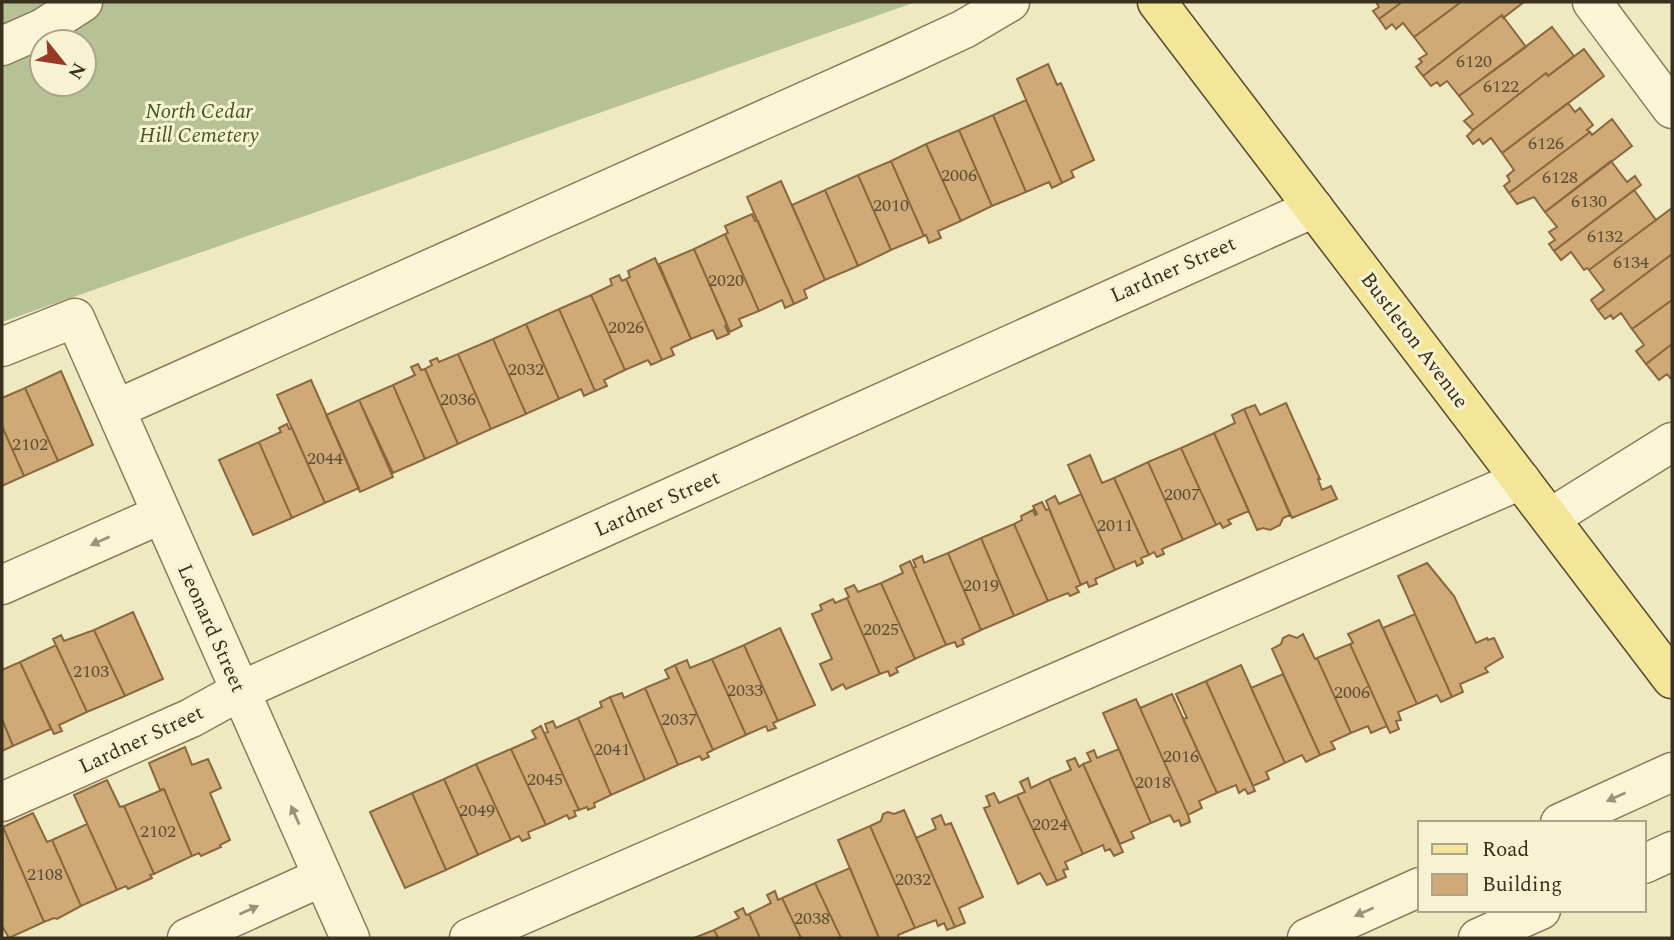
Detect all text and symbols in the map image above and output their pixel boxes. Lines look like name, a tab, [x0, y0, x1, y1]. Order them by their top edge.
north arrow	[28, 28, 98, 98]
house number: 6120	[1456, 48, 1492, 75]
text: N	[60, 57, 93, 85]
house number: 6122	[1483, 73, 1519, 100]
park label: North Cedar Hill Cemetery	[139, 96, 259, 152]
house number: 6126	[1528, 130, 1564, 157]
house number: 2006	[941, 162, 977, 189]
house number: 6128	[1542, 164, 1578, 191]
house number: 6130	[1571, 188, 1607, 215]
house number: 2010	[873, 192, 909, 219]
house number: 6132	[1587, 223, 1623, 250]
street label: Lardner Street	[1105, 228, 1241, 312]
house number: 6134	[1613, 249, 1649, 276]
street label: Bustleton Avenue	[1352, 266, 1476, 416]
house number: 2020	[708, 267, 744, 294]
house number: 2026	[608, 314, 644, 341]
house number: 2032	[508, 356, 544, 383]
house number: 2036	[440, 386, 476, 413]
house number: 2102	[12, 431, 48, 458]
house number: 2044	[307, 445, 343, 472]
street label: Lardner Street	[589, 462, 725, 546]
house number: 2007	[1164, 481, 1200, 508]
house number: 2011	[1097, 512, 1133, 539]
one-way arrow	[89, 536, 110, 547]
street label: Leonard Street	[168, 559, 254, 698]
house number: 2019	[963, 572, 999, 599]
house number: 2025	[863, 616, 899, 643]
house number: 2103	[73, 658, 109, 685]
house number: 2033	[727, 677, 763, 704]
house number: 2006	[1334, 679, 1370, 706]
street label: Lardner Street	[74, 697, 209, 783]
house number: 2037	[661, 706, 697, 733]
house number: 2041	[594, 736, 630, 763]
house number: 2016	[1163, 743, 1199, 770]
house number: 2045	[527, 766, 563, 793]
house number: 2018	[1135, 769, 1171, 796]
one-way arrow	[1606, 791, 1626, 803]
house number: 2049	[459, 797, 495, 824]
one-way arrow	[289, 804, 300, 825]
house number: 2024	[1032, 811, 1068, 838]
house number: 2102	[140, 818, 176, 845]
legend	[1418, 821, 1646, 912]
text: Road	[1482, 834, 1529, 866]
house number: 2108	[27, 861, 63, 888]
house number: 2032	[895, 866, 931, 893]
text: Building	[1482, 869, 1562, 901]
one-way arrow	[239, 904, 259, 916]
house number: 2038	[794, 905, 830, 932]
one-way arrow	[1353, 907, 1374, 918]

